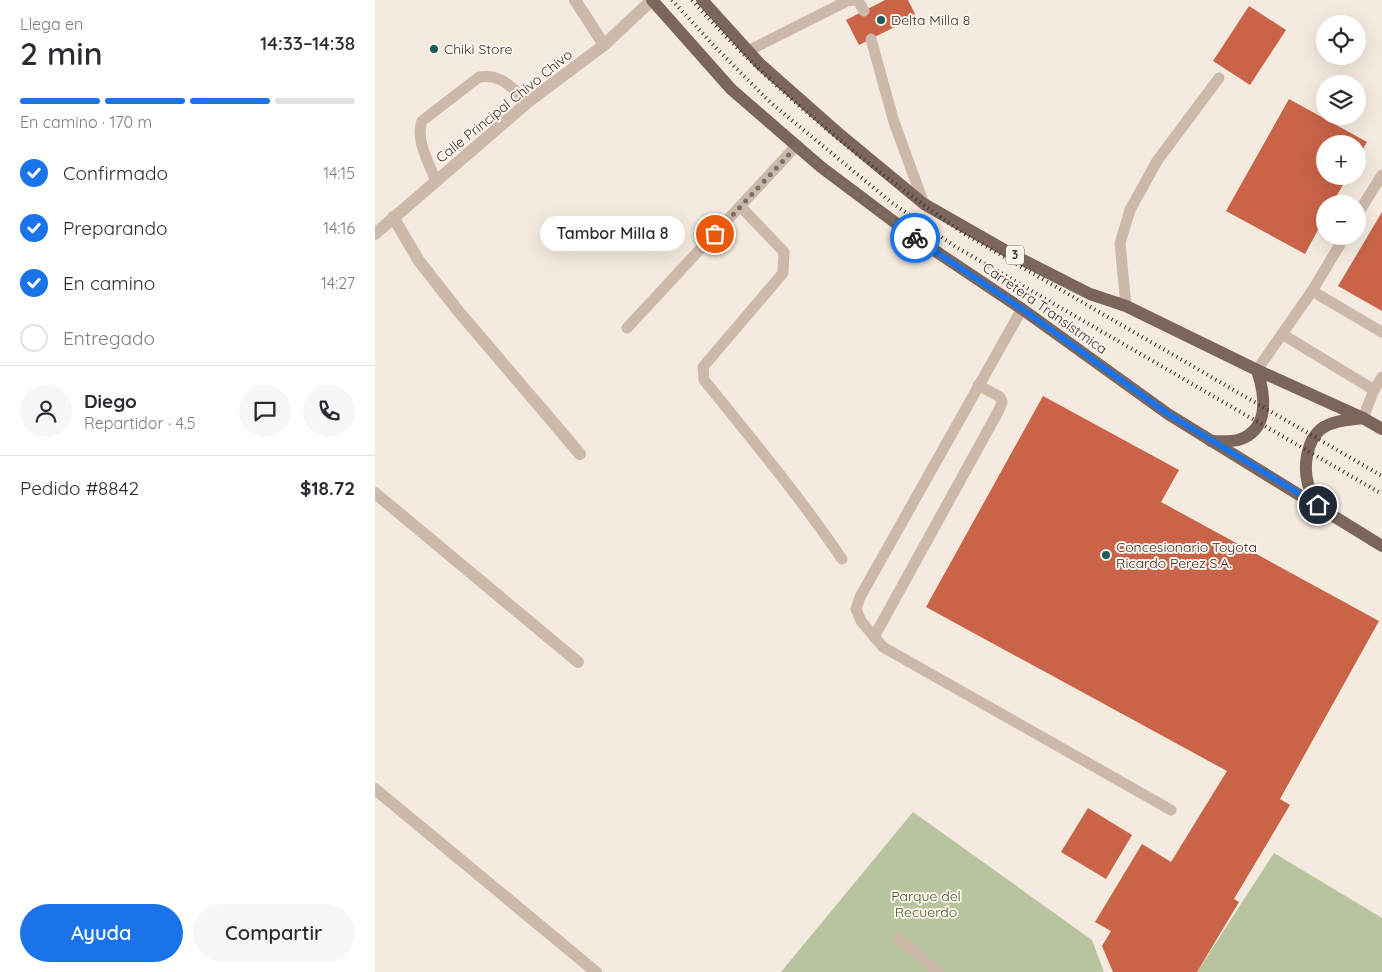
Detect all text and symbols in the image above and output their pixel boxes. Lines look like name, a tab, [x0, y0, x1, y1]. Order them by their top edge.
place label: Delta Milla 8	[891, 11, 970, 29]
text: Llega en	[20, 14, 83, 34]
marker: Delta Milla 8	[875, 14, 887, 26]
map controls	[1316, 15, 1366, 245]
button: locate	[1316, 15, 1366, 65]
text: 14:33–14:38	[260, 31, 355, 55]
text: 2 min	[20, 33, 103, 73]
place label: Chiki Store	[444, 40, 512, 58]
marker: Chiki Store	[428, 43, 440, 55]
street label: Calle Principal Chivo Chivo	[432, 45, 576, 167]
button: layers	[1316, 75, 1366, 125]
text: En camino · 170 m	[20, 112, 152, 132]
button: +	[1316, 135, 1366, 185]
icon: check	[20, 159, 48, 187]
text: Confirmado	[63, 161, 168, 185]
text: 14:15	[323, 163, 355, 183]
button: −	[1316, 195, 1366, 245]
pin	[694, 213, 736, 255]
courier	[890, 213, 940, 263]
icon: check	[20, 214, 48, 242]
text: Preparando	[63, 216, 168, 240]
callout: Tambor Milla 8	[540, 216, 685, 252]
text: 14:16	[323, 218, 355, 238]
icon: bag	[701, 220, 729, 248]
text: Tambor Milla 8	[556, 223, 669, 243]
icon: bike	[901, 224, 929, 252]
road number: 3	[1006, 246, 1024, 264]
street label: Carretera Transístmica	[979, 258, 1111, 358]
icon: check	[20, 269, 48, 297]
text: En camino	[63, 271, 155, 295]
text: 14:27	[321, 273, 355, 293]
text: Entregado	[63, 326, 155, 350]
button: person	[20, 385, 72, 437]
button: chat	[239, 385, 291, 437]
button: phone	[303, 385, 355, 437]
text: Diego	[84, 389, 137, 413]
text: Repartidor · 4.5	[84, 413, 196, 433]
text: Pedido #8842	[20, 476, 139, 500]
text: $18.72	[300, 476, 355, 500]
pin	[1297, 484, 1339, 526]
icon: home	[1304, 491, 1332, 519]
place label: Concesionario Toyota Ricardo Perez S.A.	[1116, 538, 1257, 572]
marker: Concesionario Toyota Ricardo Perez S.A.	[1100, 549, 1112, 561]
park label: Parque del Recuerdo	[891, 887, 961, 921]
button: Ayuda	[20, 904, 183, 962]
button: Compartir	[193, 904, 355, 962]

